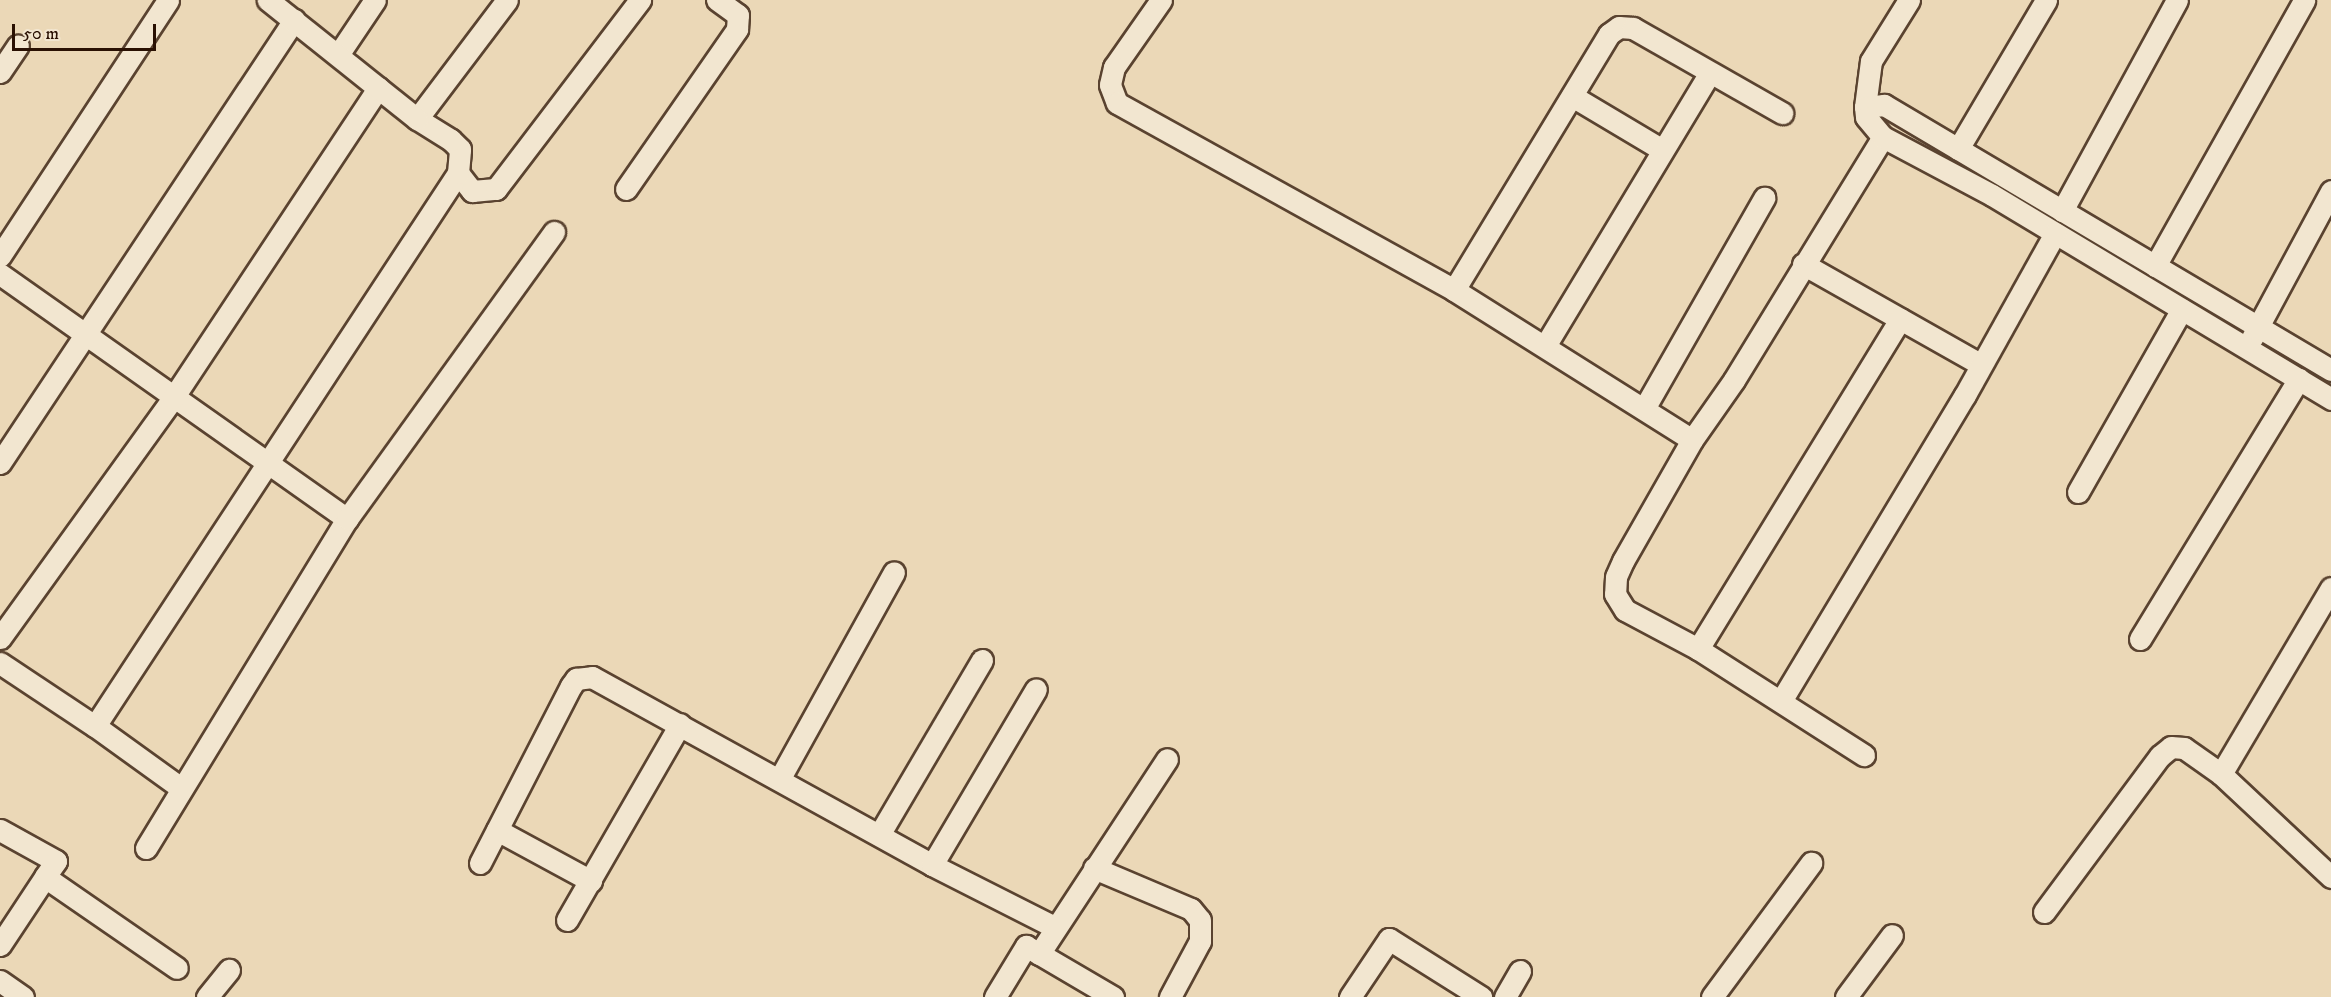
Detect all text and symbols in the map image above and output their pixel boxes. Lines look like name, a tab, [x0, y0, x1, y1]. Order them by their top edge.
scale bar	[15, 12, 159, 50]
text: 50 m	[23, 23, 59, 45]

